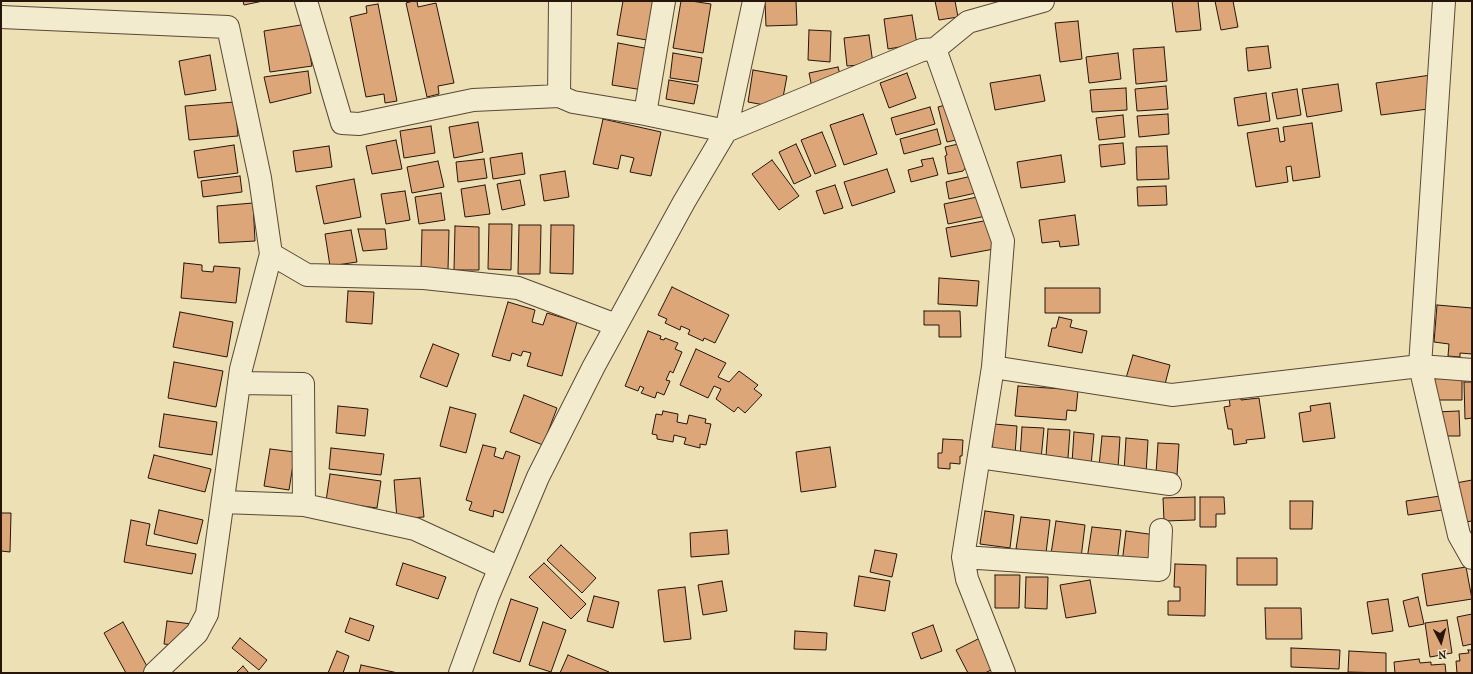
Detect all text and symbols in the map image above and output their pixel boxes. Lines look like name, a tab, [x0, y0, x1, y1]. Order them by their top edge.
north arrow	[1421, 622, 1461, 662]
text: N	[1437, 648, 1447, 661]

